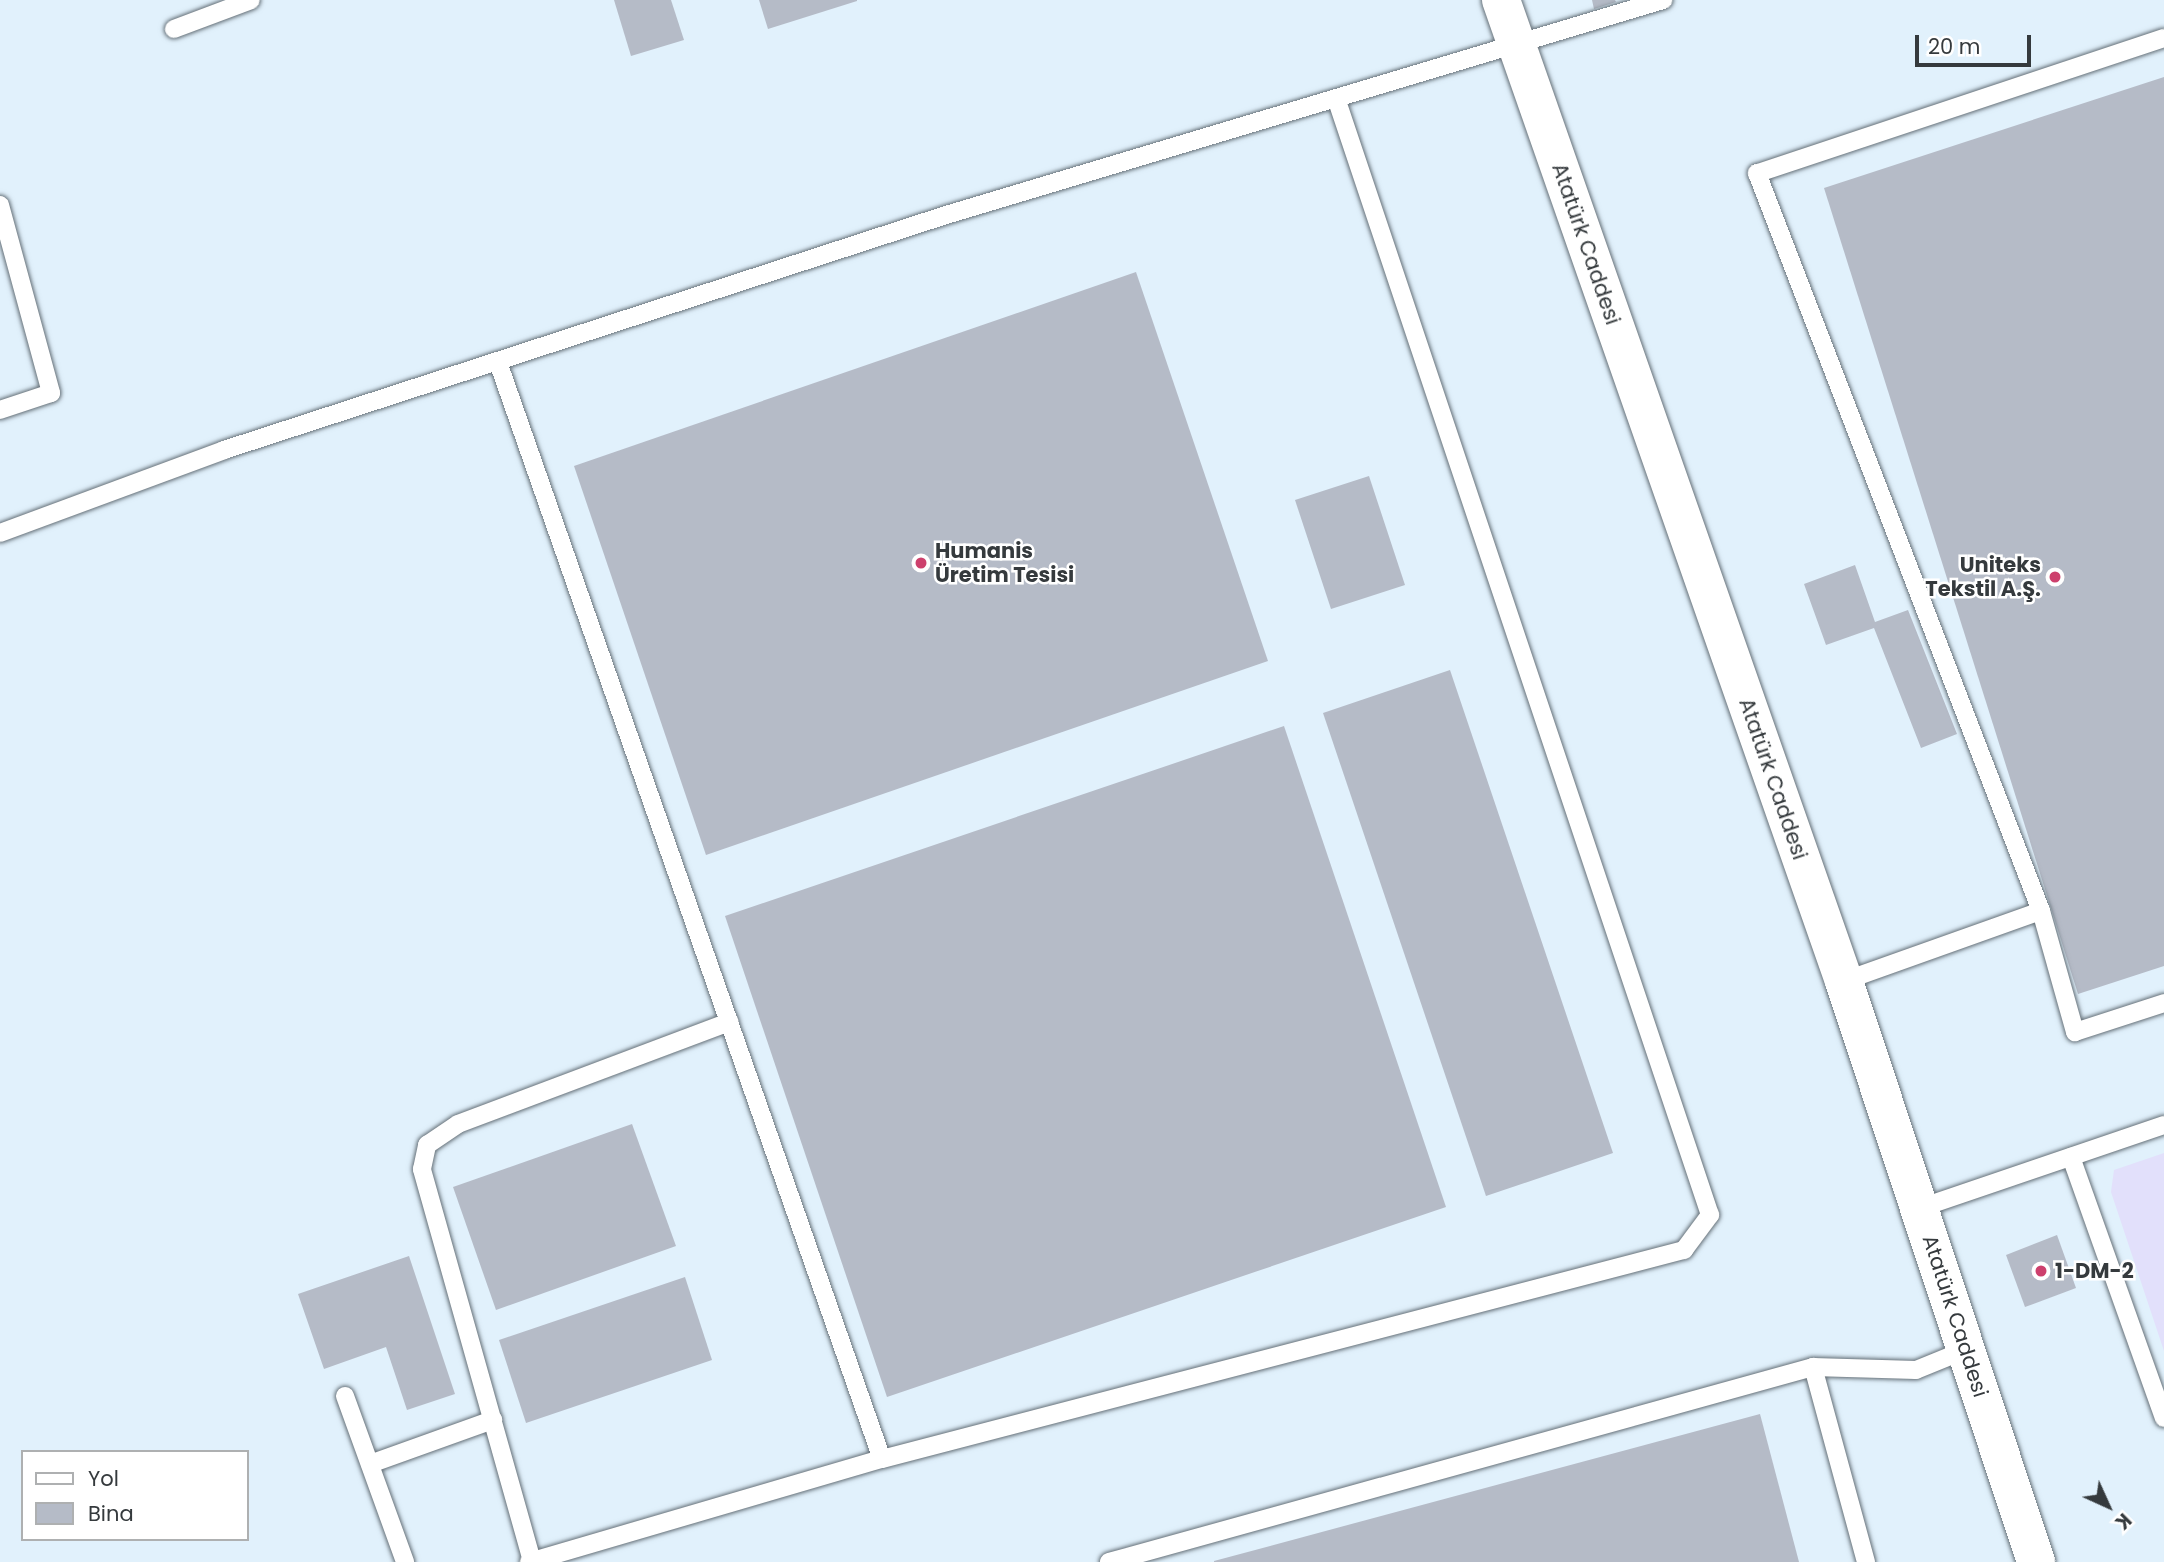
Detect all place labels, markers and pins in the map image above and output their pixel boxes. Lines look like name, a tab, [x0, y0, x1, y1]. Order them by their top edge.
place label: Humanis Üretim Tesisi	[935, 538, 1074, 588]
place label: Uniteks Tekstil A.Ş.	[1925, 552, 2041, 602]
marker: Humanis Üretim Tesisi	[913, 555, 929, 571]
marker: Uniteks Tekstil A.Ş.	[2047, 569, 2063, 585]
place label: 1-DM-2	[2055, 1258, 2134, 1284]
marker: 1-DM-2	[2033, 1263, 2049, 1279]

